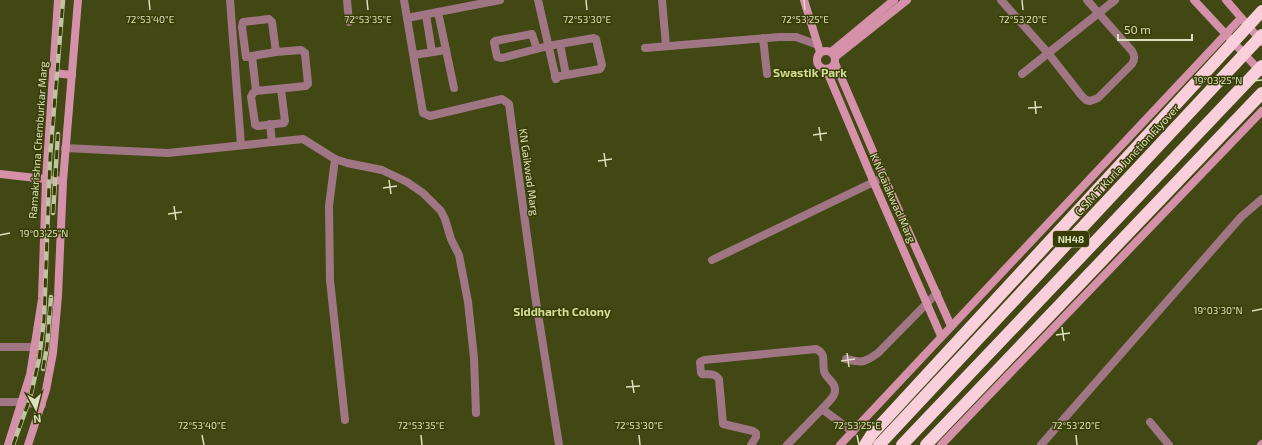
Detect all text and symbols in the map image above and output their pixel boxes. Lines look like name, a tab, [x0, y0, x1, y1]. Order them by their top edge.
text: 72°53'40"E	[126, 13, 175, 25]
text: 72°53'35"E	[344, 13, 392, 25]
text: 72°53'30"E	[563, 13, 611, 25]
text: 72°53'25"E	[781, 13, 829, 25]
text: 72°53'20"E	[999, 13, 1047, 25]
scale bar	[1118, 16, 1192, 42]
text: 50 m	[1124, 22, 1151, 36]
street label: Ramakrishna Chemburkar Marg	[26, 61, 49, 219]
district label: Swastik Park	[773, 65, 847, 79]
text: 19°03'25"N	[1194, 74, 1242, 86]
street label: C S M T Kurla Junction Flyover	[1072, 101, 1182, 218]
street label: KN Gaikwad Marg	[517, 127, 542, 216]
street label: K N Gaiakwad Marg	[868, 151, 919, 244]
text: 19°03'25"N	[20, 227, 68, 239]
road number: NH48	[1053, 231, 1089, 247]
district label: Siddharth Colony	[513, 304, 611, 319]
text: 19°03'30"N	[1193, 304, 1243, 316]
north arrow	[16, 389, 56, 429]
text: N	[32, 412, 42, 426]
text: 72°53'40"E	[178, 419, 227, 431]
text: 72°53'35"E	[397, 419, 445, 431]
text: 72°53'30"E	[615, 419, 663, 431]
text: 72°53'25"E	[833, 419, 881, 431]
text: 72°53'20"E	[1052, 419, 1100, 431]

